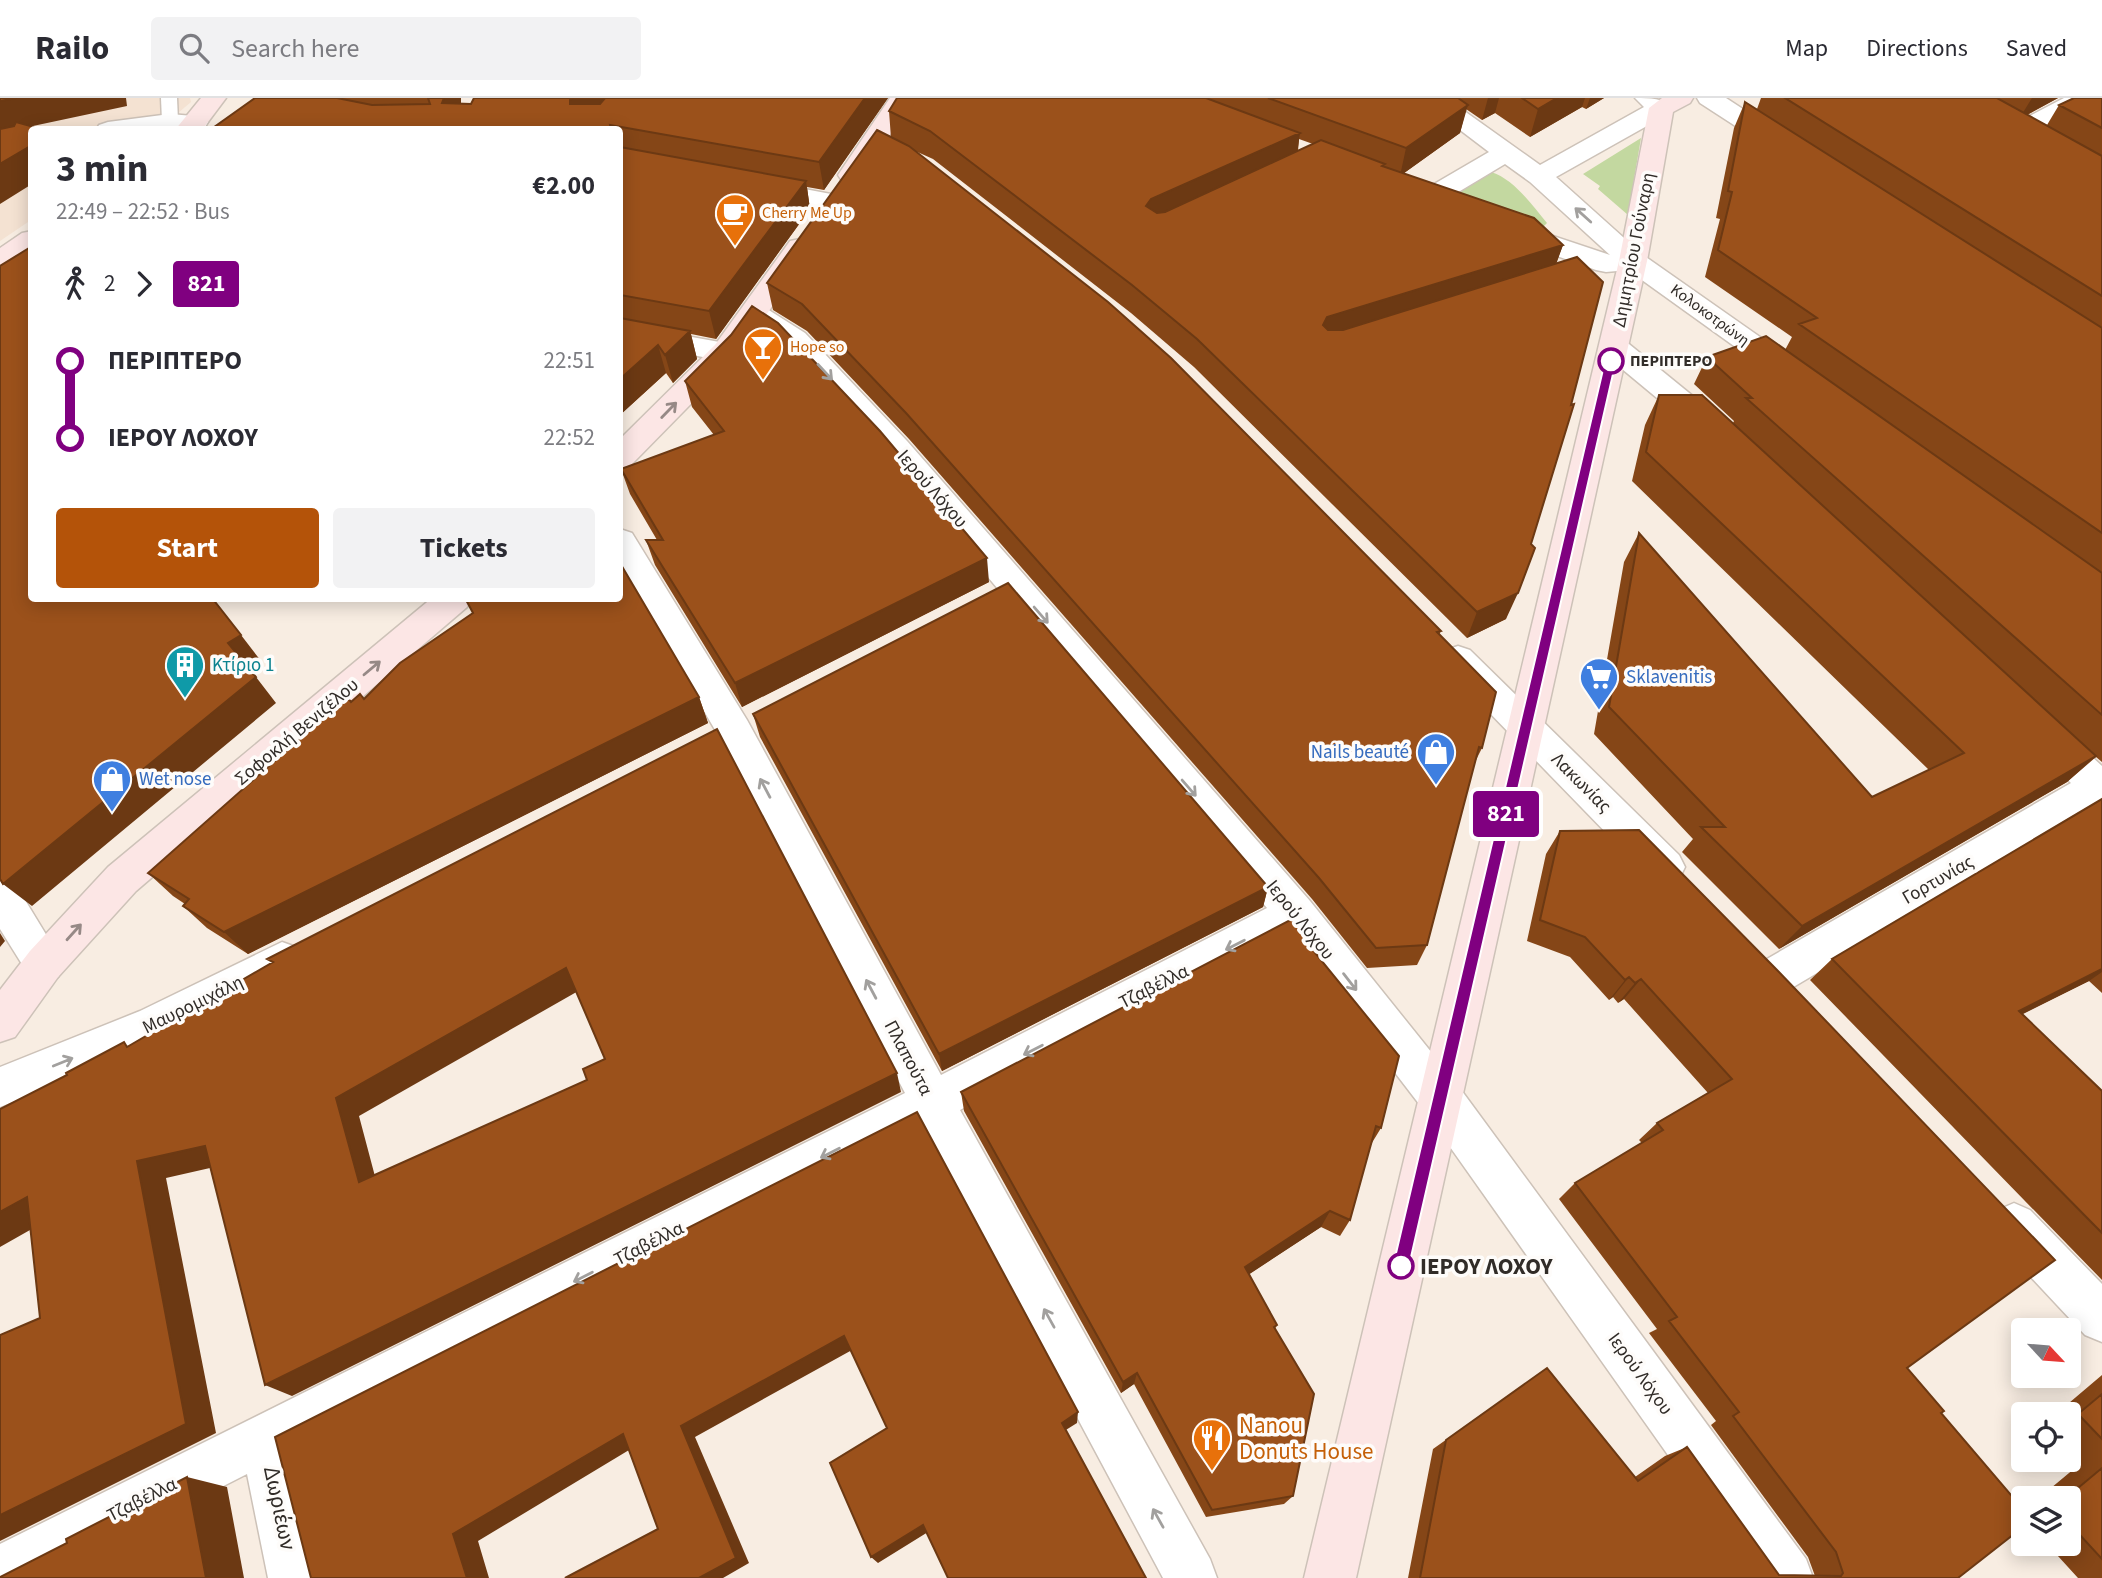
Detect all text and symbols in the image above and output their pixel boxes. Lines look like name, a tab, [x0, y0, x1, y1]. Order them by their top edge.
search box	[151, 17, 641, 80]
text: Railo	[35, 25, 109, 72]
icon: search	[175, 29, 213, 67]
text: Search here	[231, 30, 359, 67]
text: Map	[1785, 31, 1828, 66]
text: Directions	[1866, 31, 1968, 66]
text: Saved	[2006, 31, 2067, 66]
text: 3 min	[56, 142, 148, 196]
text: €2.00	[532, 167, 595, 204]
street label: Δημητρίου Γούναρη	[1606, 170, 1662, 330]
cafe icon: Cherry Me Up	[714, 192, 756, 247]
text: 22:49 – 22:52 · Bus	[56, 195, 230, 228]
place label: Cherry Me Up	[762, 202, 852, 224]
one-way arrow	[1574, 207, 1592, 223]
icon: walk	[56, 265, 94, 303]
icon: forward	[125, 265, 163, 303]
text: 821	[187, 266, 225, 301]
text: 2	[104, 267, 115, 300]
street label: Κολοκοτρώνη	[1666, 279, 1754, 351]
bar icon: Hope so	[742, 326, 784, 381]
place label: Hope so	[790, 336, 845, 358]
text: ΠΕΡΙΠΤΕΡΟ	[108, 342, 242, 379]
text: 22:51	[544, 344, 595, 377]
marker: ΠΕΡΙΠΤΕΡΟ	[1598, 348, 1624, 374]
place label: ΠΕΡΙΠΤΕΡΟ	[1630, 350, 1713, 372]
one-way arrow	[816, 363, 833, 380]
one-way arrow	[661, 402, 678, 419]
text: ΙΕΡΟΥ ΛΟΧΟΥ	[108, 419, 258, 456]
text: 22:52	[544, 421, 595, 454]
street label: Ιερού Λόχου	[890, 444, 974, 534]
button: Start	[56, 508, 319, 588]
button: Tickets	[333, 508, 595, 588]
one-way arrow	[1033, 606, 1049, 624]
building icon: Κτίριο 1	[164, 644, 206, 699]
place label: Κτίριο 1	[212, 652, 274, 679]
supermarket icon: Sklavenitis	[1578, 656, 1620, 711]
one-way arrow	[363, 660, 381, 676]
place label: Sklavenitis	[1626, 664, 1712, 691]
street label: Σοφοκλή Βενιζέλου	[229, 672, 365, 792]
shop icon: Nails beauté	[1415, 731, 1457, 786]
place label: Nails beauté	[1311, 739, 1409, 766]
street label: Λακωνίας	[1545, 747, 1617, 819]
shop icon: Wet nose	[91, 758, 133, 813]
place label: Wet nose	[139, 766, 211, 793]
one-way arrow	[758, 778, 771, 799]
one-way arrow	[1181, 779, 1197, 797]
line badge: 821	[1466, 791, 1546, 837]
text: 821	[1487, 796, 1525, 831]
street label: Γορτυνίας	[1897, 849, 1979, 911]
street label: Ιερού Λόχου	[1259, 874, 1341, 966]
one-way arrow	[65, 924, 82, 941]
one-way arrow	[1225, 938, 1246, 952]
street label: Τζαβέλλα	[1114, 958, 1194, 1016]
street label: Μαυρομιχάλη	[138, 969, 248, 1041]
one-way arrow	[1342, 972, 1357, 991]
one-way arrow	[864, 979, 878, 1000]
street label: Πλαπούτα	[877, 1016, 939, 1101]
one-way arrow	[1023, 1043, 1044, 1057]
one-way arrow	[52, 1055, 74, 1068]
one-way arrow	[821, 1147, 841, 1161]
street label: Τζαβέλλα	[609, 1215, 689, 1273]
place label: ΙΕΡΟΥ ΛΟΧΟΥ	[1420, 1250, 1554, 1283]
marker: ΙΕΡΟΥ ΛΟΧΟΥ	[1388, 1253, 1414, 1279]
one-way arrow	[574, 1271, 594, 1285]
one-way arrow	[1042, 1309, 1056, 1329]
north arrow	[2011, 1318, 2081, 1388]
map controls	[2011, 1318, 2081, 1556]
street label: Ιερού Λόχου	[1601, 1327, 1679, 1421]
button: locate	[2011, 1402, 2081, 1472]
place label: Nanou Donuts House	[1239, 1409, 1374, 1468]
restaurant icon: Nanou Donuts House	[1191, 1417, 1233, 1472]
street label: Δωριέων	[255, 1463, 305, 1553]
street label: Τζαβέλλα	[102, 1471, 182, 1529]
button: layers	[2011, 1486, 2081, 1556]
one-way arrow	[1151, 1508, 1164, 1529]

